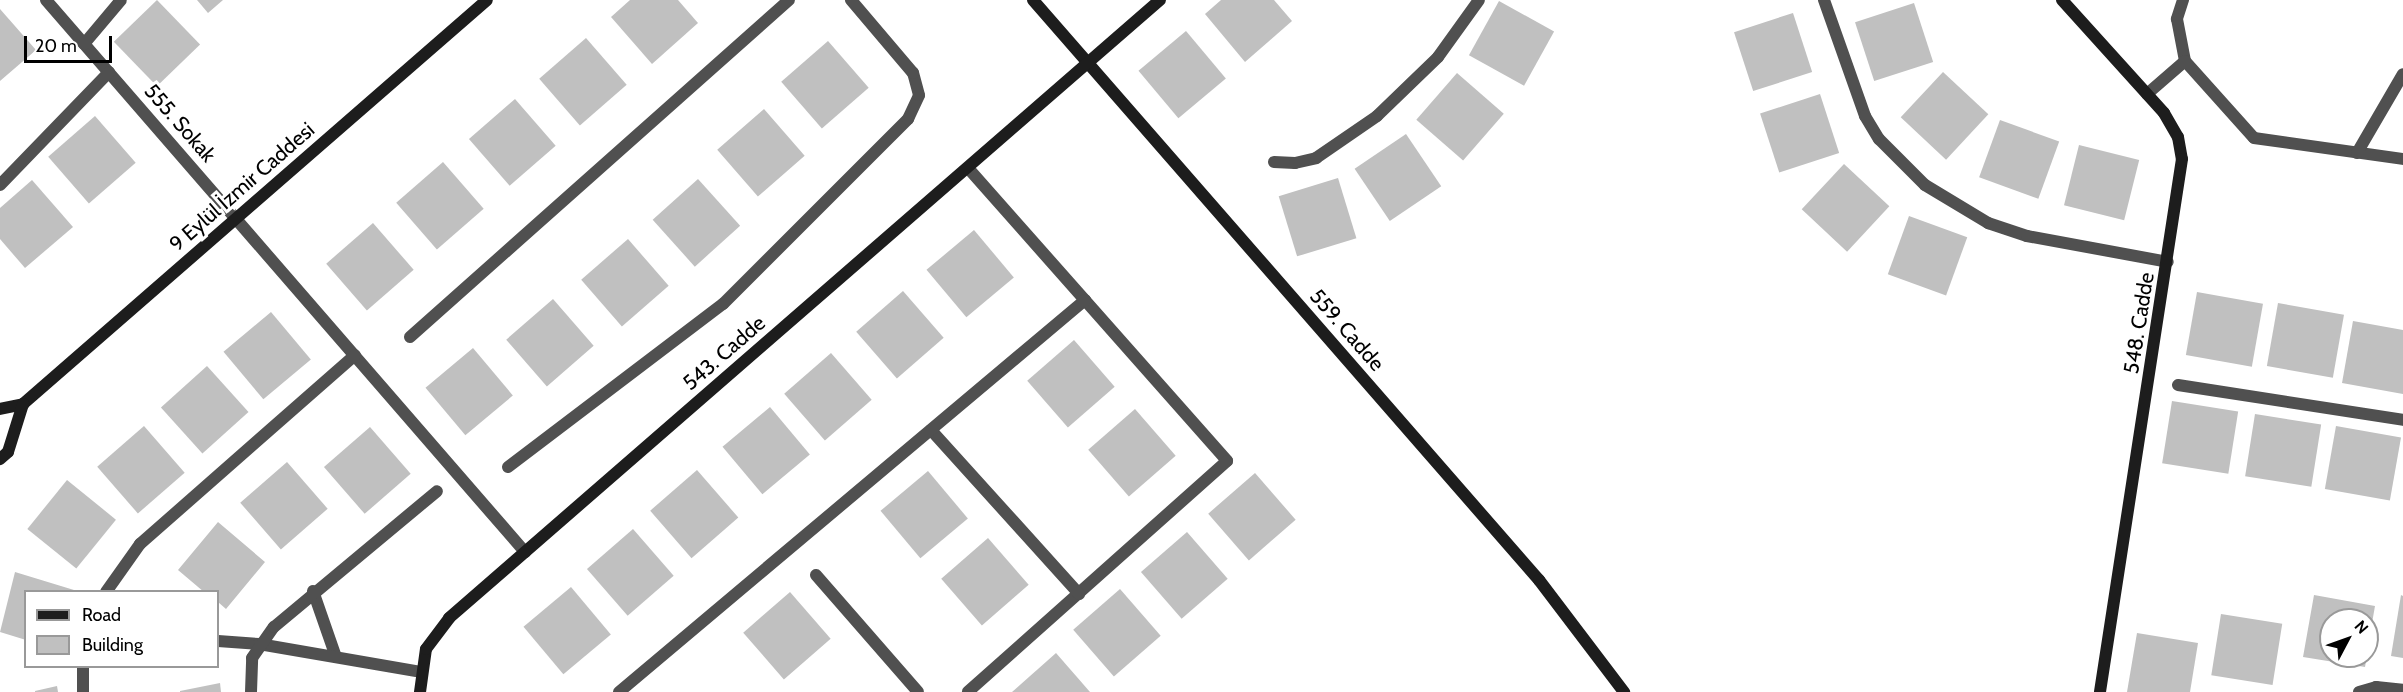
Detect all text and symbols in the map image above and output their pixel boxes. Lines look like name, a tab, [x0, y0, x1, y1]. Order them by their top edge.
scale bar	[27, 24, 116, 62]
text: 20 m	[35, 35, 77, 57]
street label: 555. Sokak	[139, 79, 221, 167]
street label: 9 Eylül İzmir Caddesi	[164, 117, 320, 257]
street label: 548. Cadde	[2119, 270, 2159, 376]
street label: 559. Cadde	[1305, 284, 1389, 376]
street label: 543. Cadde	[678, 310, 770, 396]
legend	[24, 590, 219, 668]
text: Road	[82, 604, 121, 626]
north arrow	[2319, 608, 2379, 668]
text: N	[2351, 617, 2372, 638]
text: Building	[82, 634, 143, 656]

